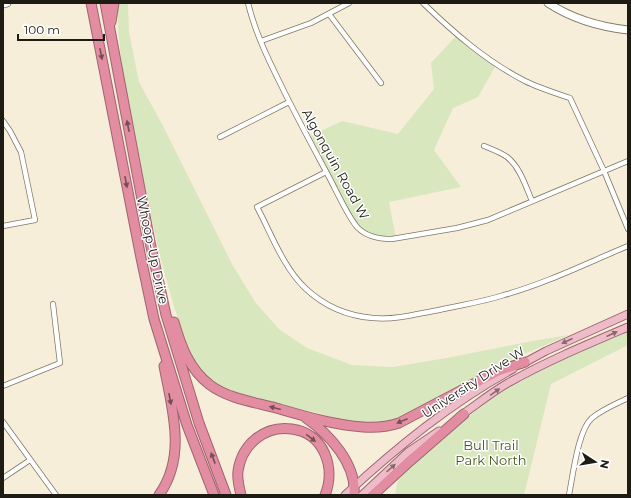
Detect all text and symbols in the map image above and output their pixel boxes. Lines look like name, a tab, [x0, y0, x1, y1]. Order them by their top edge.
scale bar	[18, 16, 104, 42]
text: 100 m	[24, 22, 60, 37]
one-way arrow	[98, 48, 104, 60]
street label: Algonquin Road W	[299, 106, 373, 222]
one-way arrow	[125, 120, 131, 132]
one-way arrow	[123, 175, 129, 188]
street label: Whoop-Up Drive	[134, 195, 172, 305]
one-way arrow	[606, 331, 617, 337]
one-way arrow	[561, 338, 572, 344]
street label: University Drive W	[419, 343, 527, 421]
one-way arrow	[490, 388, 501, 396]
one-way arrow	[167, 393, 173, 405]
one-way arrow	[269, 405, 281, 411]
one-way arrow	[396, 419, 408, 425]
one-way arrow	[306, 434, 317, 442]
park label: Bull Trail Park North	[455, 437, 527, 468]
north arrow	[575, 442, 615, 482]
one-way arrow	[209, 452, 215, 464]
text: N	[597, 458, 613, 470]
one-way arrow	[385, 464, 396, 473]

